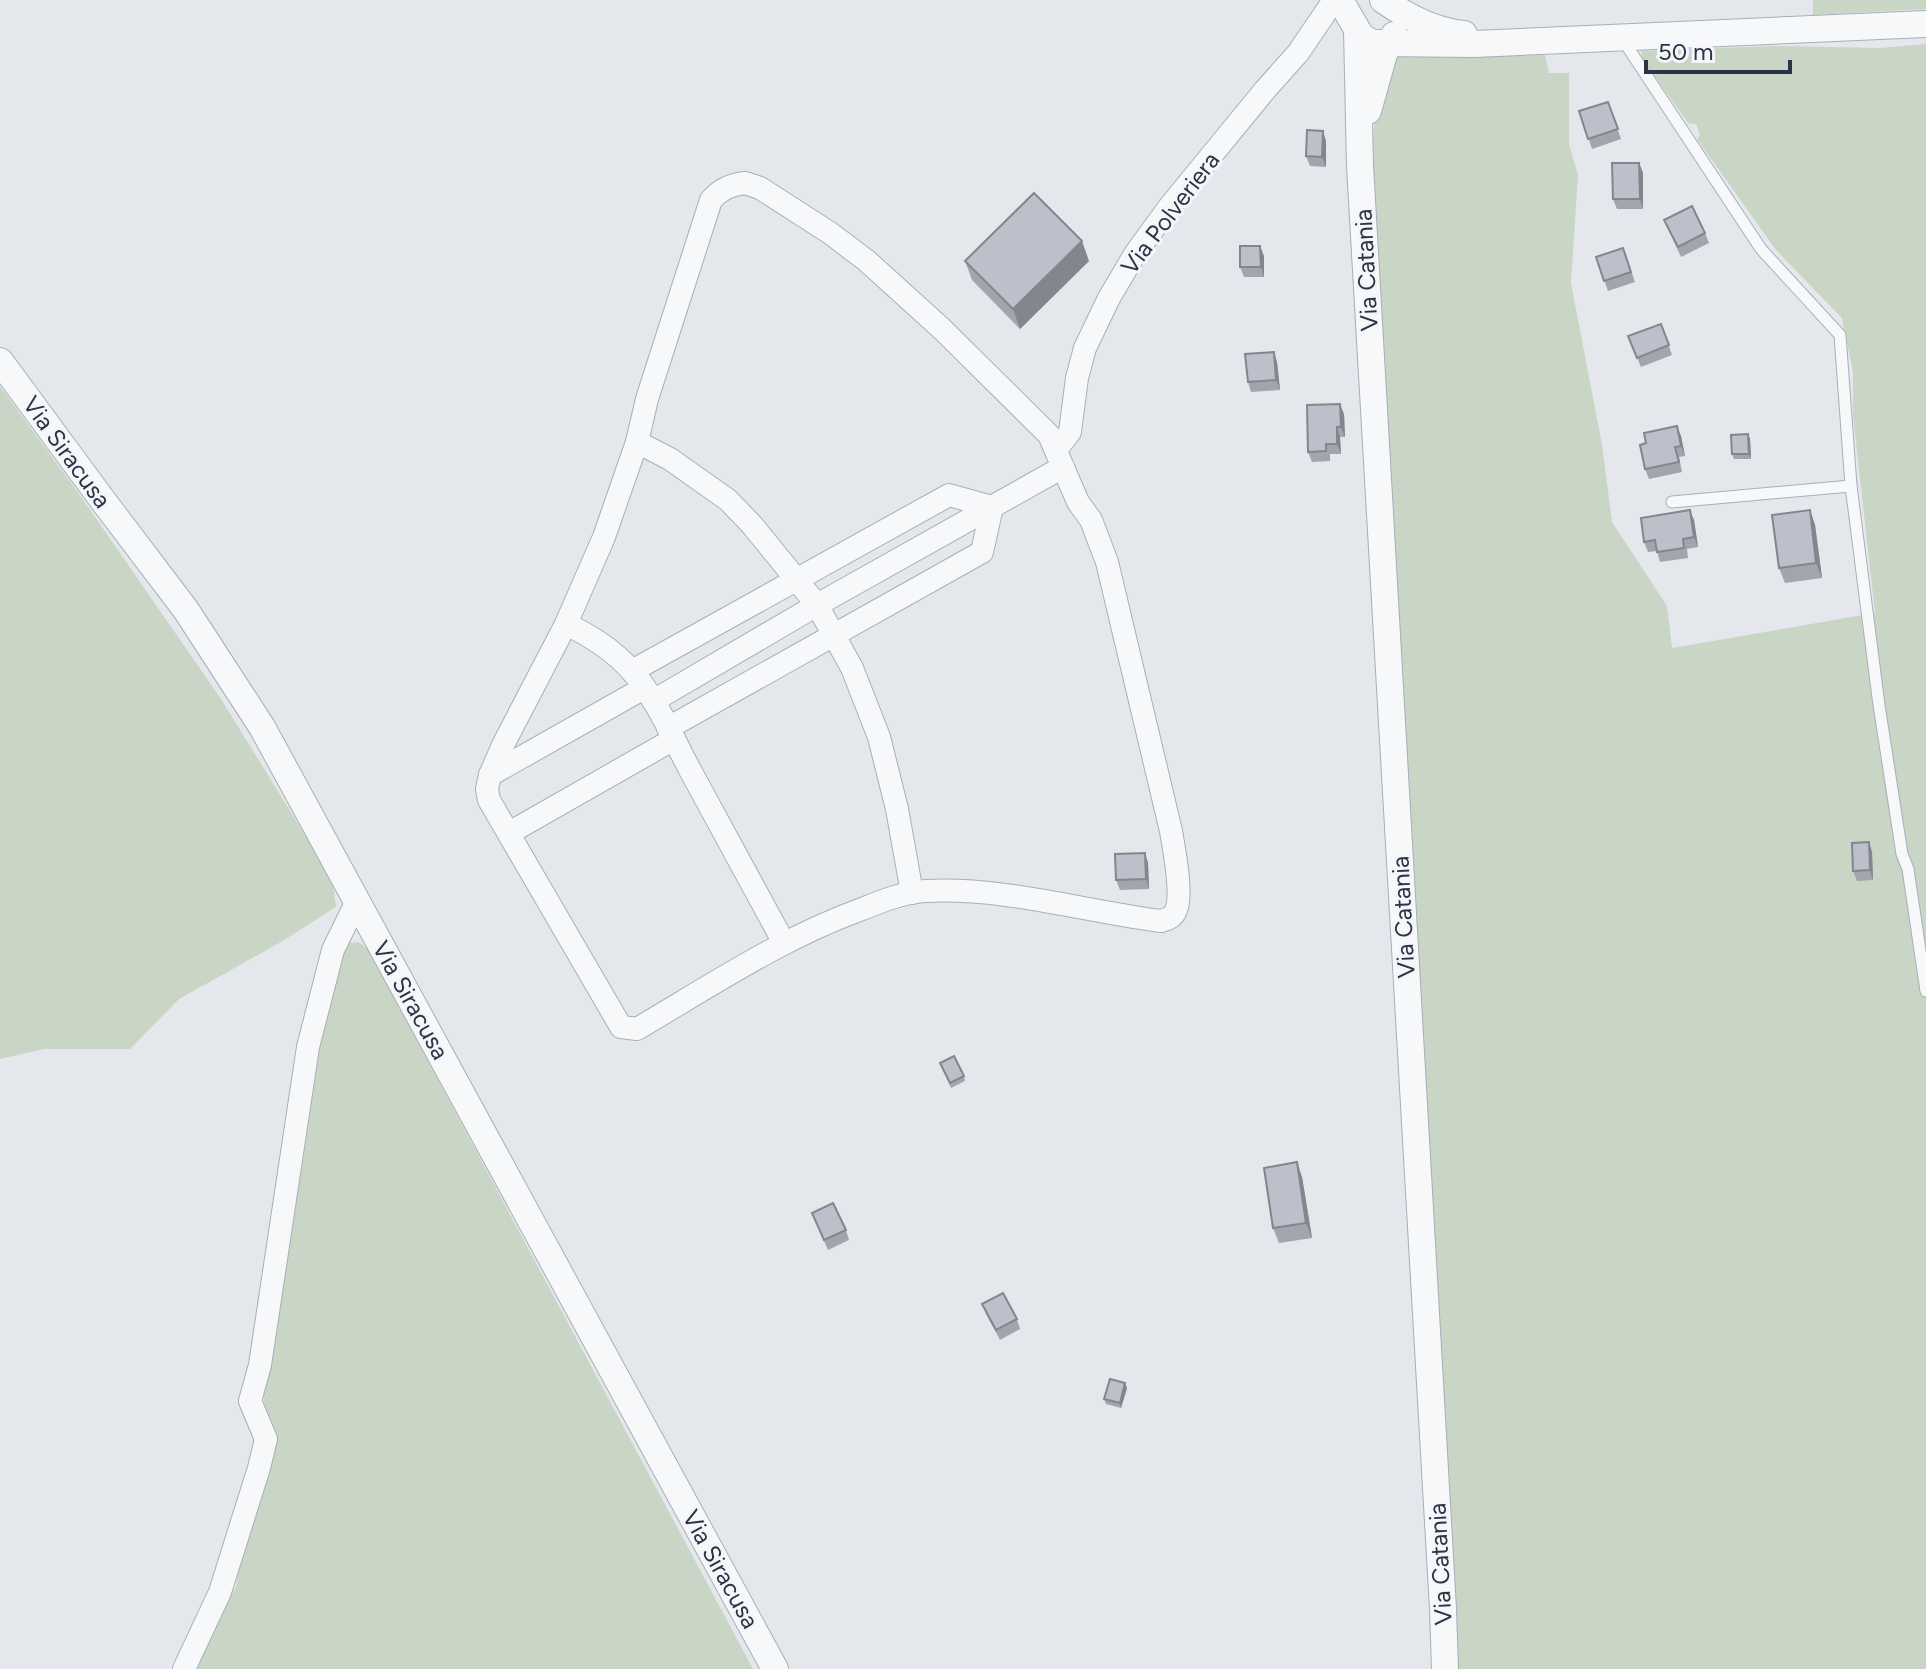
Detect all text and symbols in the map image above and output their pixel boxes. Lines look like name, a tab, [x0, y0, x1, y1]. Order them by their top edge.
scale bar	[1646, 24, 1790, 74]
text: 50 m	[1658, 37, 1714, 66]
street label: Via Polveriera	[1115, 146, 1225, 280]
street label: Via Catania	[1348, 208, 1384, 332]
street label: Via Siracusa	[17, 391, 117, 513]
street label: Via Catania	[1385, 855, 1421, 979]
street label: Via Siracusa	[367, 936, 455, 1064]
street label: Via Catania	[1422, 1502, 1458, 1626]
street label: Via Siracusa	[677, 1505, 765, 1633]

